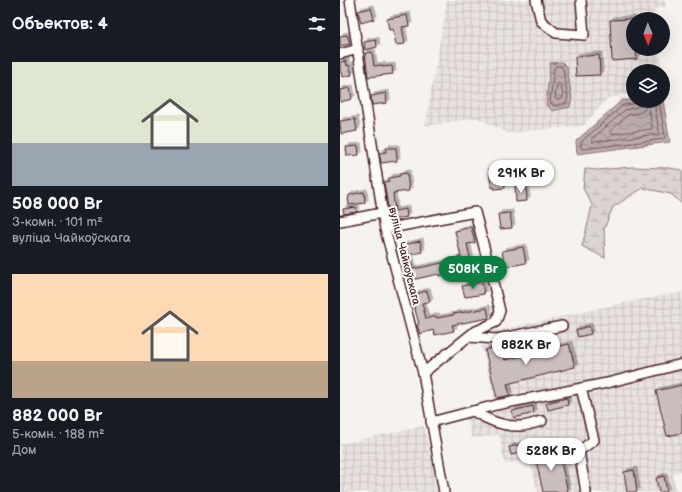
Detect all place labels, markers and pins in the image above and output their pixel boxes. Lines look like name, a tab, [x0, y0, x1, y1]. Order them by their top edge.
pin: 291K Br	[484, 160, 558, 194]
pin: 508K Br	[436, 256, 510, 290]
pin: 882K Br	[489, 332, 563, 366]
pin: 528K Br	[514, 438, 588, 472]

